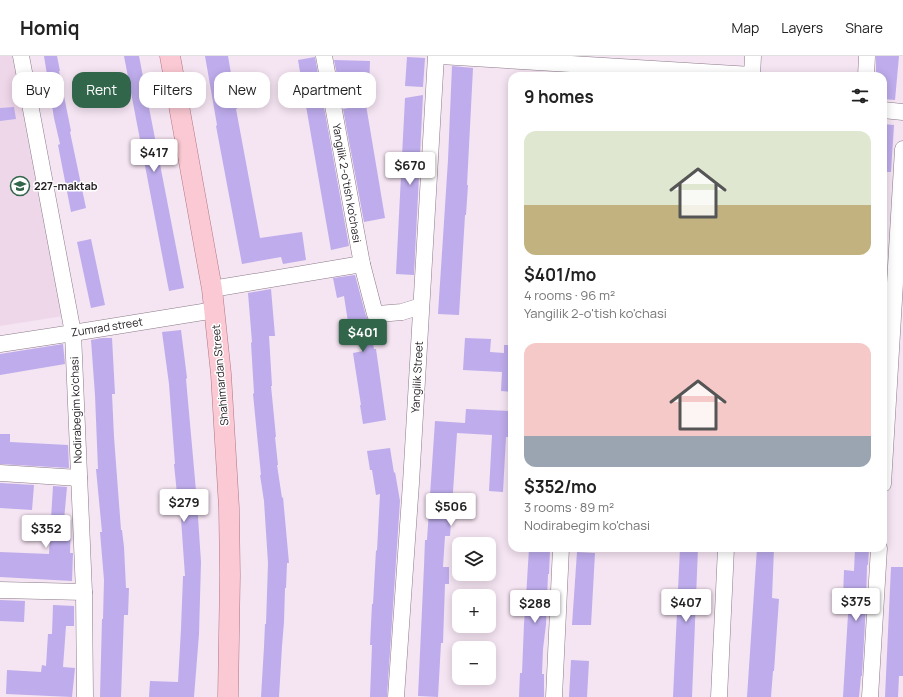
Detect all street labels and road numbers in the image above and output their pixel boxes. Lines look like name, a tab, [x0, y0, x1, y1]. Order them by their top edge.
street label: Yangilik 2-o'tish ko'chasi	[330, 122, 365, 244]
street label: Zumrad street	[70, 313, 144, 340]
street label: Shahimardan Street	[208, 324, 231, 426]
street label: Yangilik Street	[407, 341, 426, 413]
street label: Nodirabegim ko'chasi	[66, 356, 85, 464]

